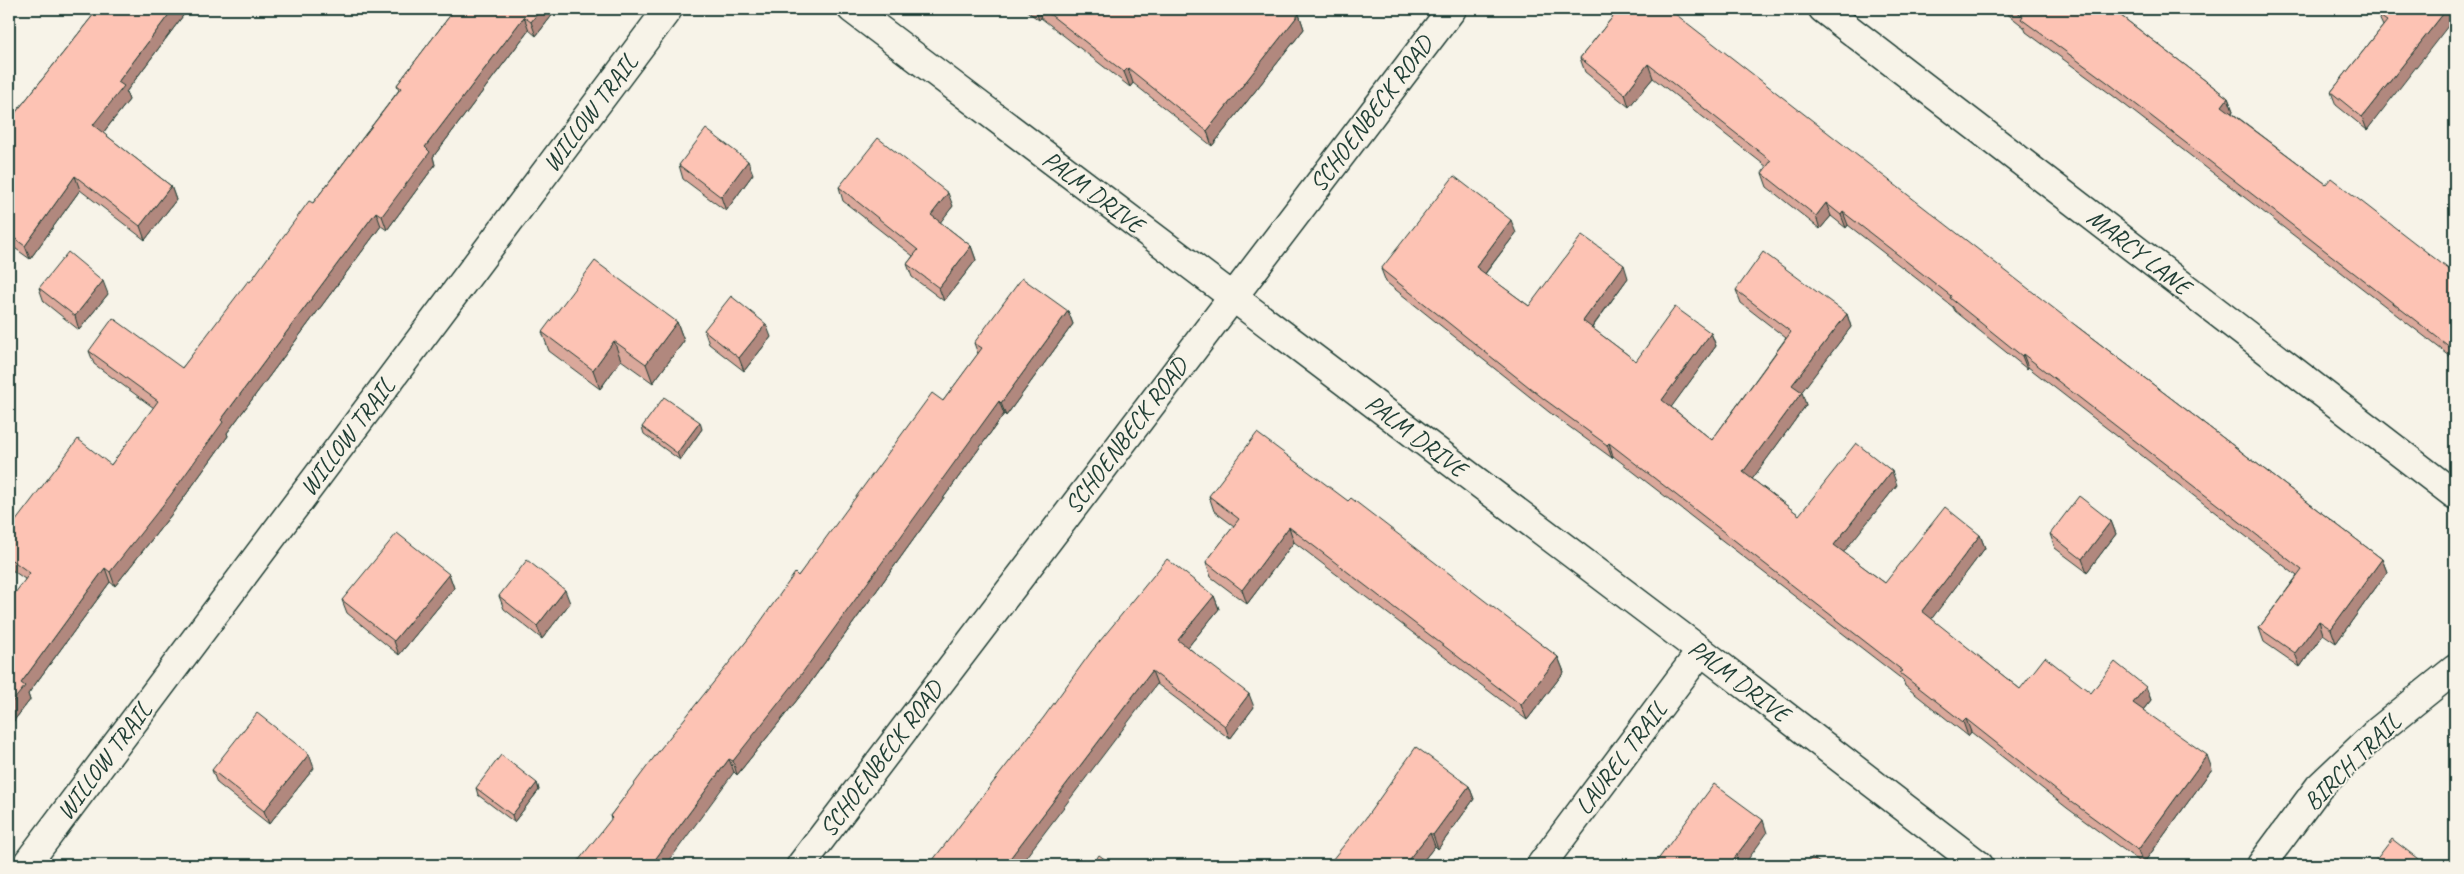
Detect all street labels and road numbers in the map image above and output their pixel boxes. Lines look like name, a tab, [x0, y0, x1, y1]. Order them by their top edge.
street label: SCHOENBECK ROAD	[1302, 28, 1442, 198]
street label: WILLOW TRAIL	[535, 47, 646, 178]
street label: PALM DRIVE	[1036, 143, 1153, 243]
street label: MARCY LANE	[2081, 202, 2200, 304]
street label: SCHOENBECK ROAD	[1057, 350, 1197, 520]
street label: WILLOW TRAIL	[292, 371, 403, 502]
street label: PALM DRIVE	[1359, 387, 1476, 487]
street label: PALM DRIVE	[1682, 632, 1799, 732]
street label: SCHOENBECK ROAD	[812, 673, 952, 843]
street label: WILLOW TRAIL	[49, 695, 160, 826]
street label: LAUREL TRAIL	[1568, 695, 1674, 821]
street label: BIRCH TRAIL	[2297, 706, 2408, 817]

